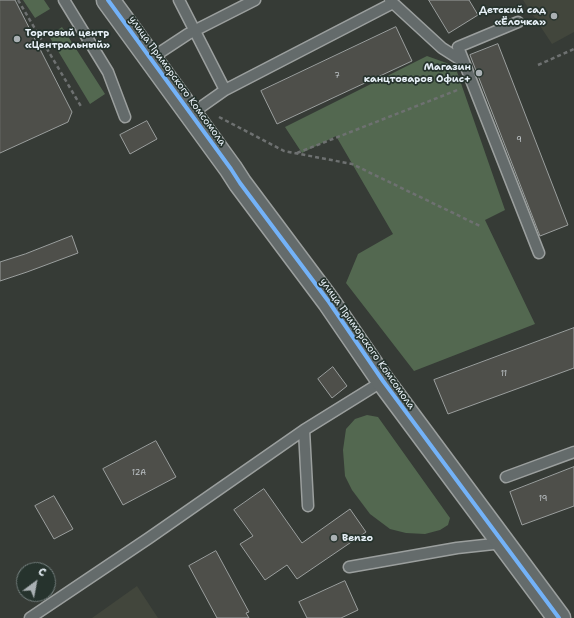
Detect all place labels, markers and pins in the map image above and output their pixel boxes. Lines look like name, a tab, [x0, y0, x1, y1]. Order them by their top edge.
place label: Детский сад «Ёлочка»	[479, 4, 546, 28]
marker: Детский сад «Ёлочка»	[549, 11, 559, 21]
place label: Торговый центр «Центральный»	[25, 27, 110, 50]
marker: Торговый центр «Центральный»	[12, 34, 22, 44]
place label: Магазин канцтоваров Офис+	[364, 61, 471, 84]
marker: Магазин канцтоваров Офис+	[474, 68, 484, 78]
place label: Benzo	[342, 532, 373, 544]
marker: Benzo	[329, 533, 339, 543]

